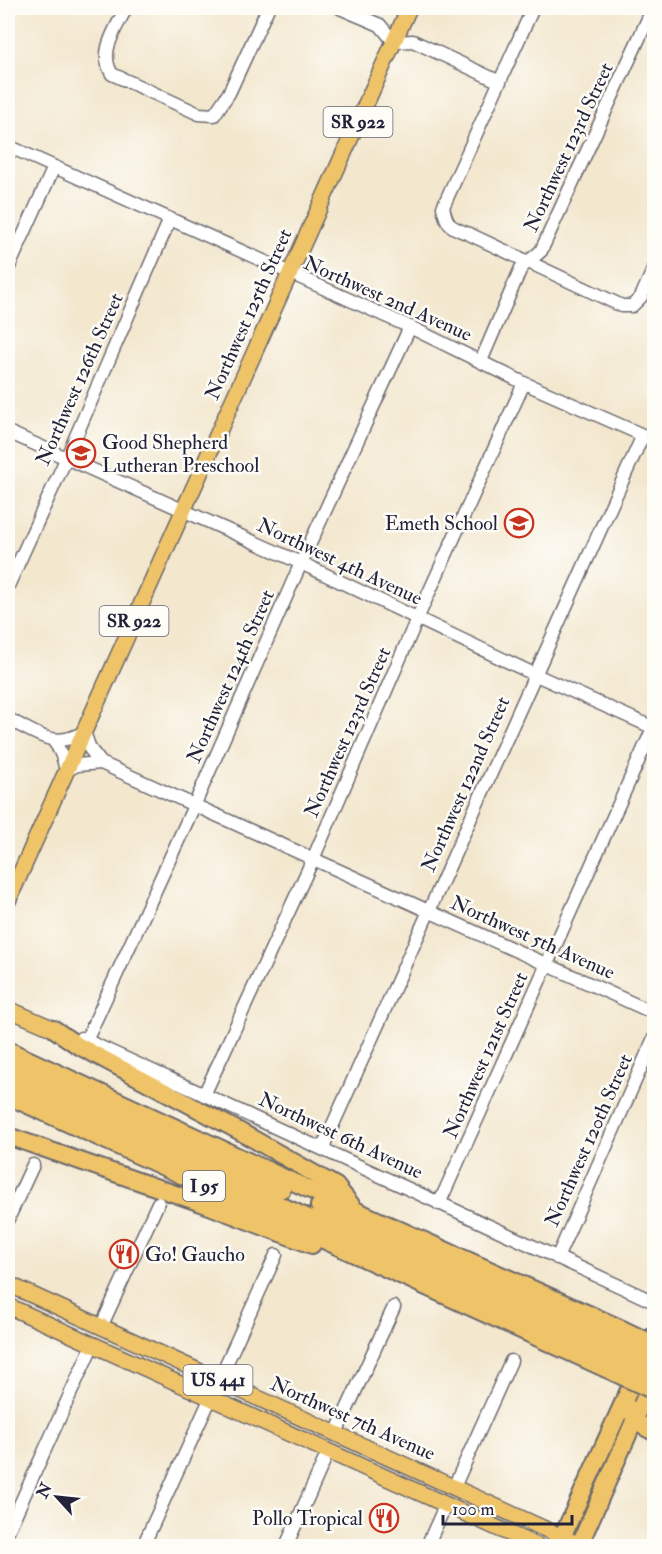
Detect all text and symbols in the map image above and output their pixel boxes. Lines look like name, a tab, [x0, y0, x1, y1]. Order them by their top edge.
street label: Northwest 123rd Street	[518, 58, 619, 236]
road number: SR 922	[324, 107, 392, 137]
street label: Northwest 125th Street	[199, 224, 298, 404]
street label: Northwest 2nd Avenue	[300, 250, 476, 347]
street label: Northwest 126th Street	[30, 289, 129, 469]
place label: Good Shepherd Lutheran Preschool	[102, 430, 259, 478]
school or university icon: Good Shepherd Lutheran Preschool	[65, 437, 97, 469]
school or university icon: Emeth School	[503, 507, 535, 539]
place label: Emeth School	[385, 511, 498, 536]
street label: Northwest 4th Avenue	[253, 512, 426, 611]
street label: Northwest 124th Street	[181, 585, 280, 767]
road number: SR 922	[100, 606, 168, 636]
street label: Northwest 123rd Street	[299, 643, 396, 821]
street label: Northwest 122nd Street	[416, 692, 516, 876]
street label: Northwest 5th Avenue	[447, 890, 619, 985]
street label: Northwest 121st Street	[438, 968, 534, 1142]
street label: Northwest 120th Street	[539, 1050, 638, 1230]
street label: Northwest 6th Avenue	[255, 1086, 427, 1185]
road number: I 95	[183, 1171, 225, 1201]
restaurant icon: Go! Gaucho	[108, 1238, 140, 1270]
place label: Go! Gaucho	[145, 1242, 245, 1267]
road number: US 441	[184, 1365, 252, 1395]
street label: Northwest 7th Avenue	[267, 1371, 439, 1466]
north arrow	[27, 1467, 87, 1527]
text: N	[32, 1479, 57, 1502]
scale bar	[443, 1488, 572, 1526]
text: 100 m	[452, 1498, 495, 1521]
restaurant icon: Pollo Tropical	[368, 1502, 400, 1534]
place label: Pollo Tropical	[252, 1506, 363, 1532]

